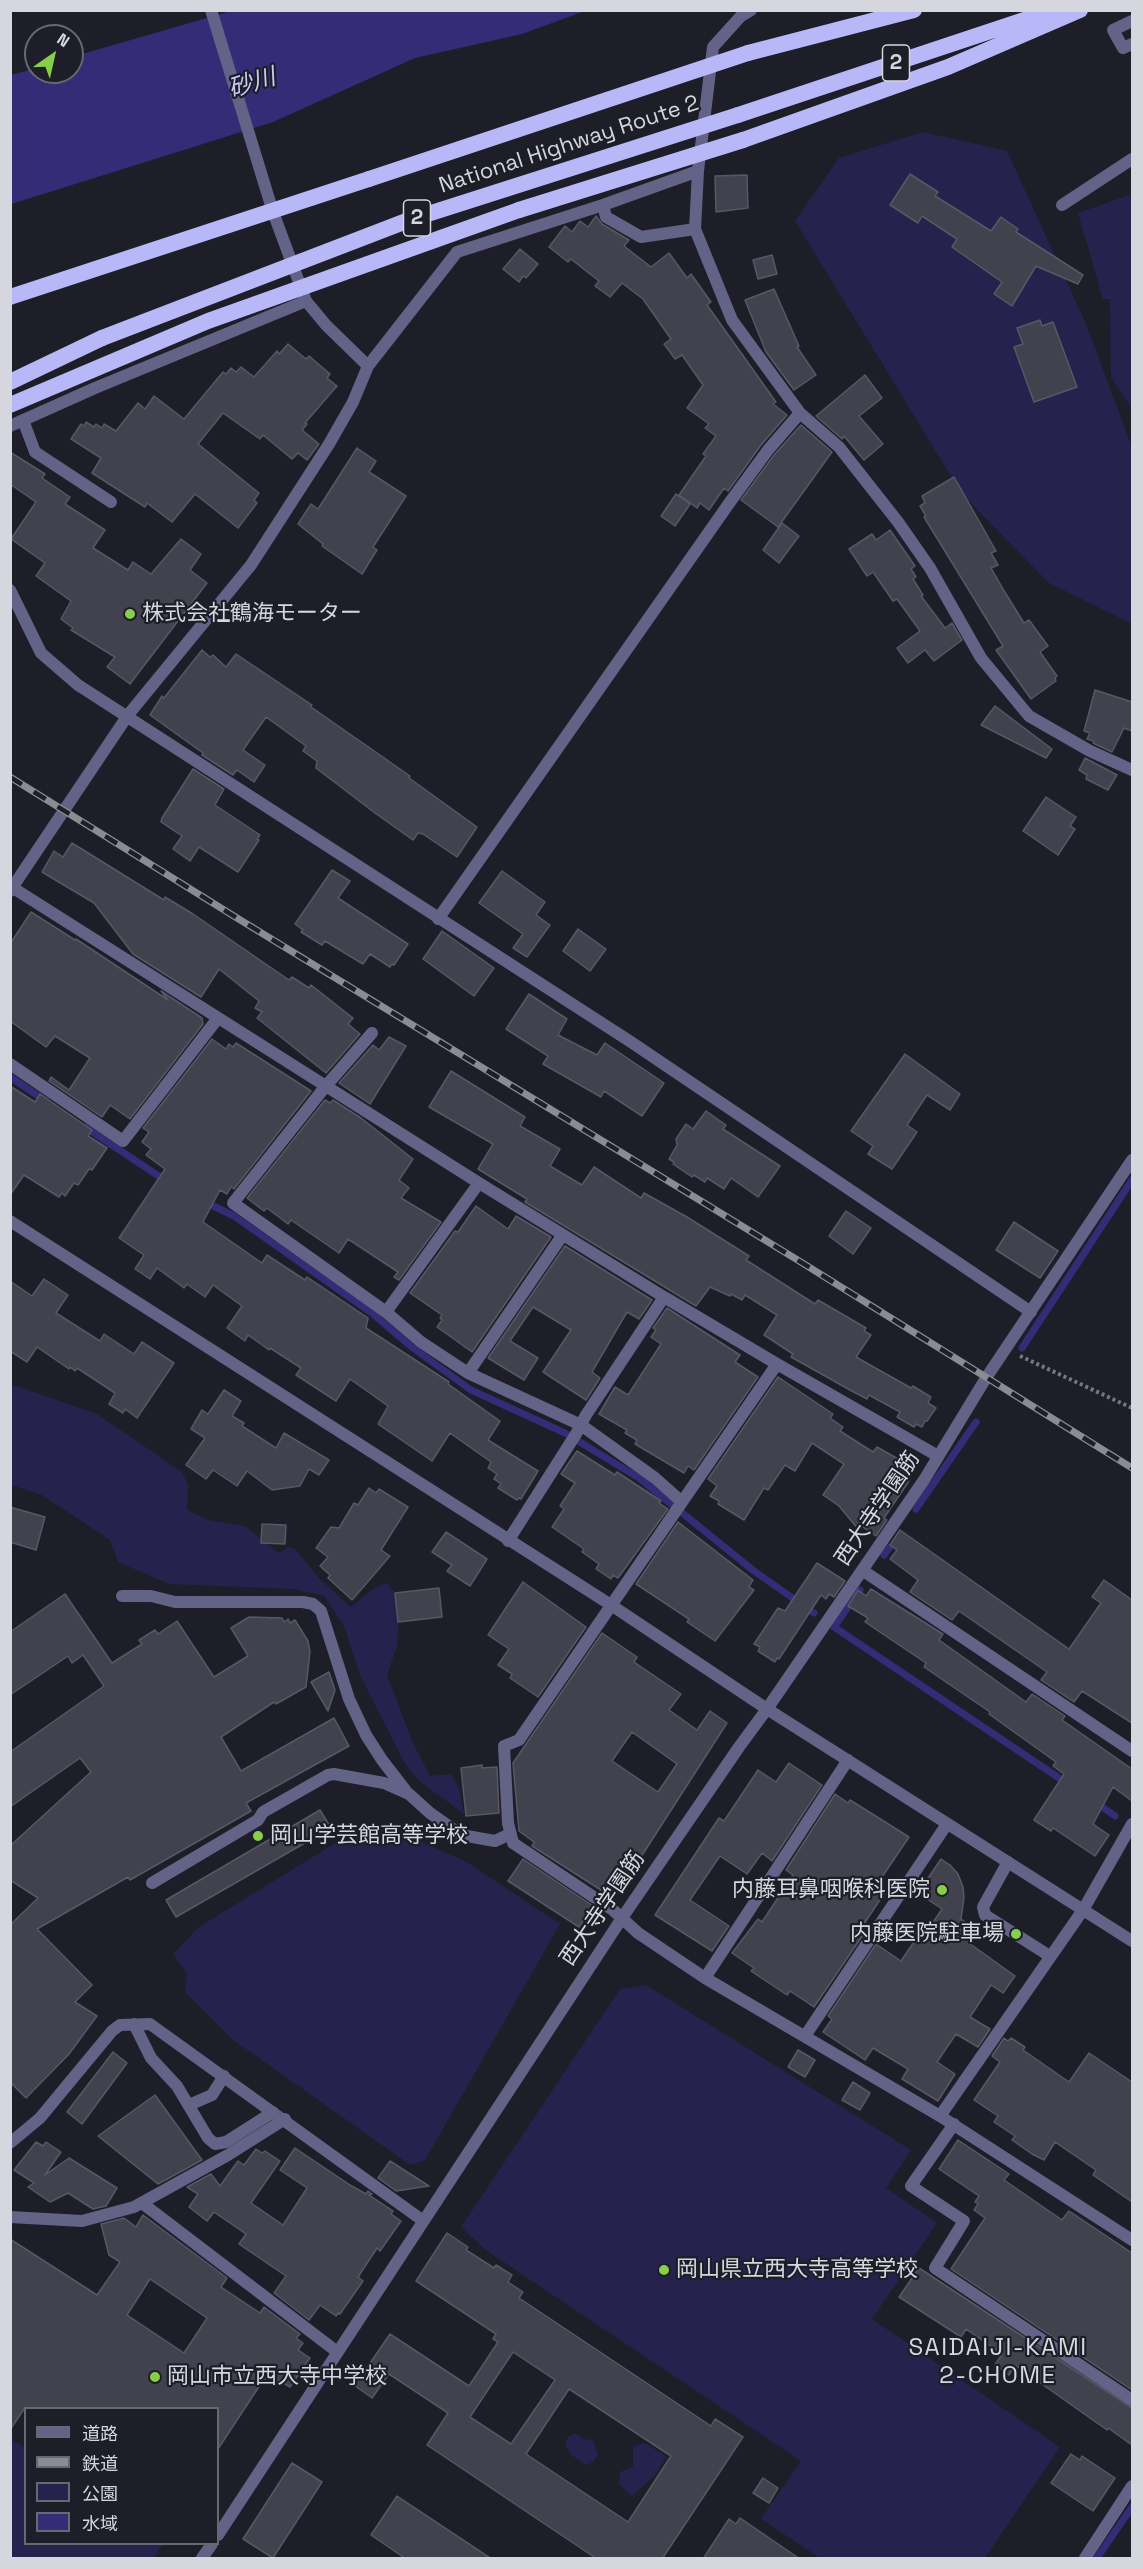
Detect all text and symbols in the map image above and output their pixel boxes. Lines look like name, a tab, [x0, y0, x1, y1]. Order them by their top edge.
north arrow	[24, 24, 84, 84]
text: N	[53, 29, 74, 52]
road number: 2	[882, 45, 910, 81]
water label: 砂川	[225, 63, 279, 105]
street label: National Highway Route 2	[436, 90, 702, 200]
road number: 2	[404, 200, 430, 236]
place label: 株式会社鶴海モーター	[142, 601, 362, 627]
marker: 株式会社鶴海モーター	[123, 607, 137, 621]
street label: 西大寺学園筋	[830, 1447, 926, 1571]
place label: 岡山学芸館高等学校	[270, 1823, 468, 1849]
marker: 岡山学芸館高等学校	[251, 1829, 265, 1843]
street label: 西大寺学園筋	[555, 1847, 651, 1971]
place label: 内藤耳鼻咽喉科医院	[732, 1877, 930, 1903]
marker: 内藤耳鼻咽喉科医院	[935, 1883, 949, 1897]
place label: 内藤医院駐車場	[850, 1921, 1004, 1947]
marker: 内藤医院駐車場	[1009, 1927, 1023, 1941]
place label: 岡山県立西大寺高等学校	[676, 2257, 918, 2283]
marker: 岡山県立西大寺高等学校	[657, 2263, 671, 2277]
district label: SAIDAIJI-KAMI 2-CHOME	[908, 2334, 1088, 2390]
place label: 岡山市立西大寺中学校	[167, 2364, 387, 2390]
marker: 岡山市立西大寺中学校	[148, 2370, 162, 2384]
legend	[24, 2407, 219, 2545]
text: 道路	[82, 2422, 118, 2445]
text: 鉄道	[82, 2452, 118, 2475]
text: 公園	[82, 2482, 118, 2505]
text: 水域	[82, 2512, 118, 2535]

